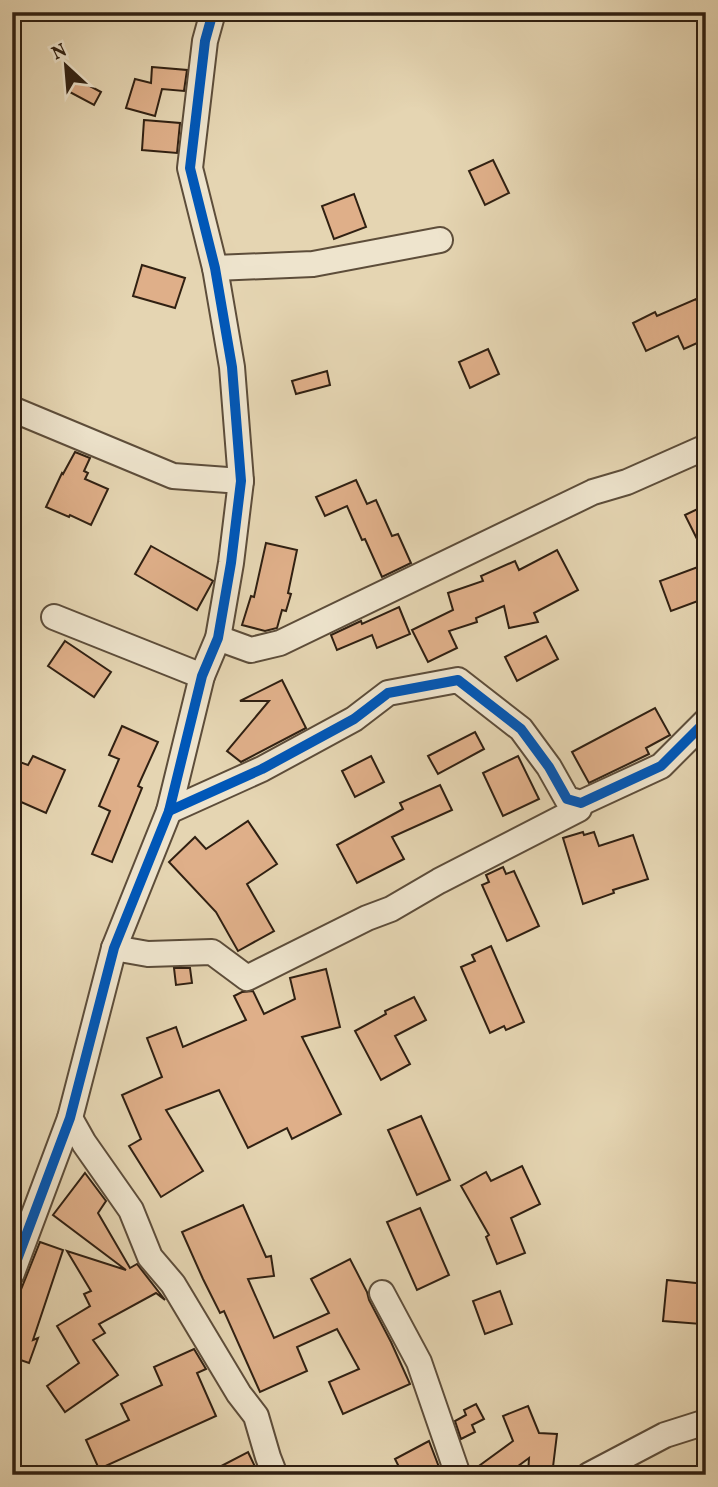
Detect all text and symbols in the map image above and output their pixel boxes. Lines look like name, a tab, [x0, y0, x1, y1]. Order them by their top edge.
north arrow	[32, 32, 102, 102]
text: N	[48, 38, 72, 67]

